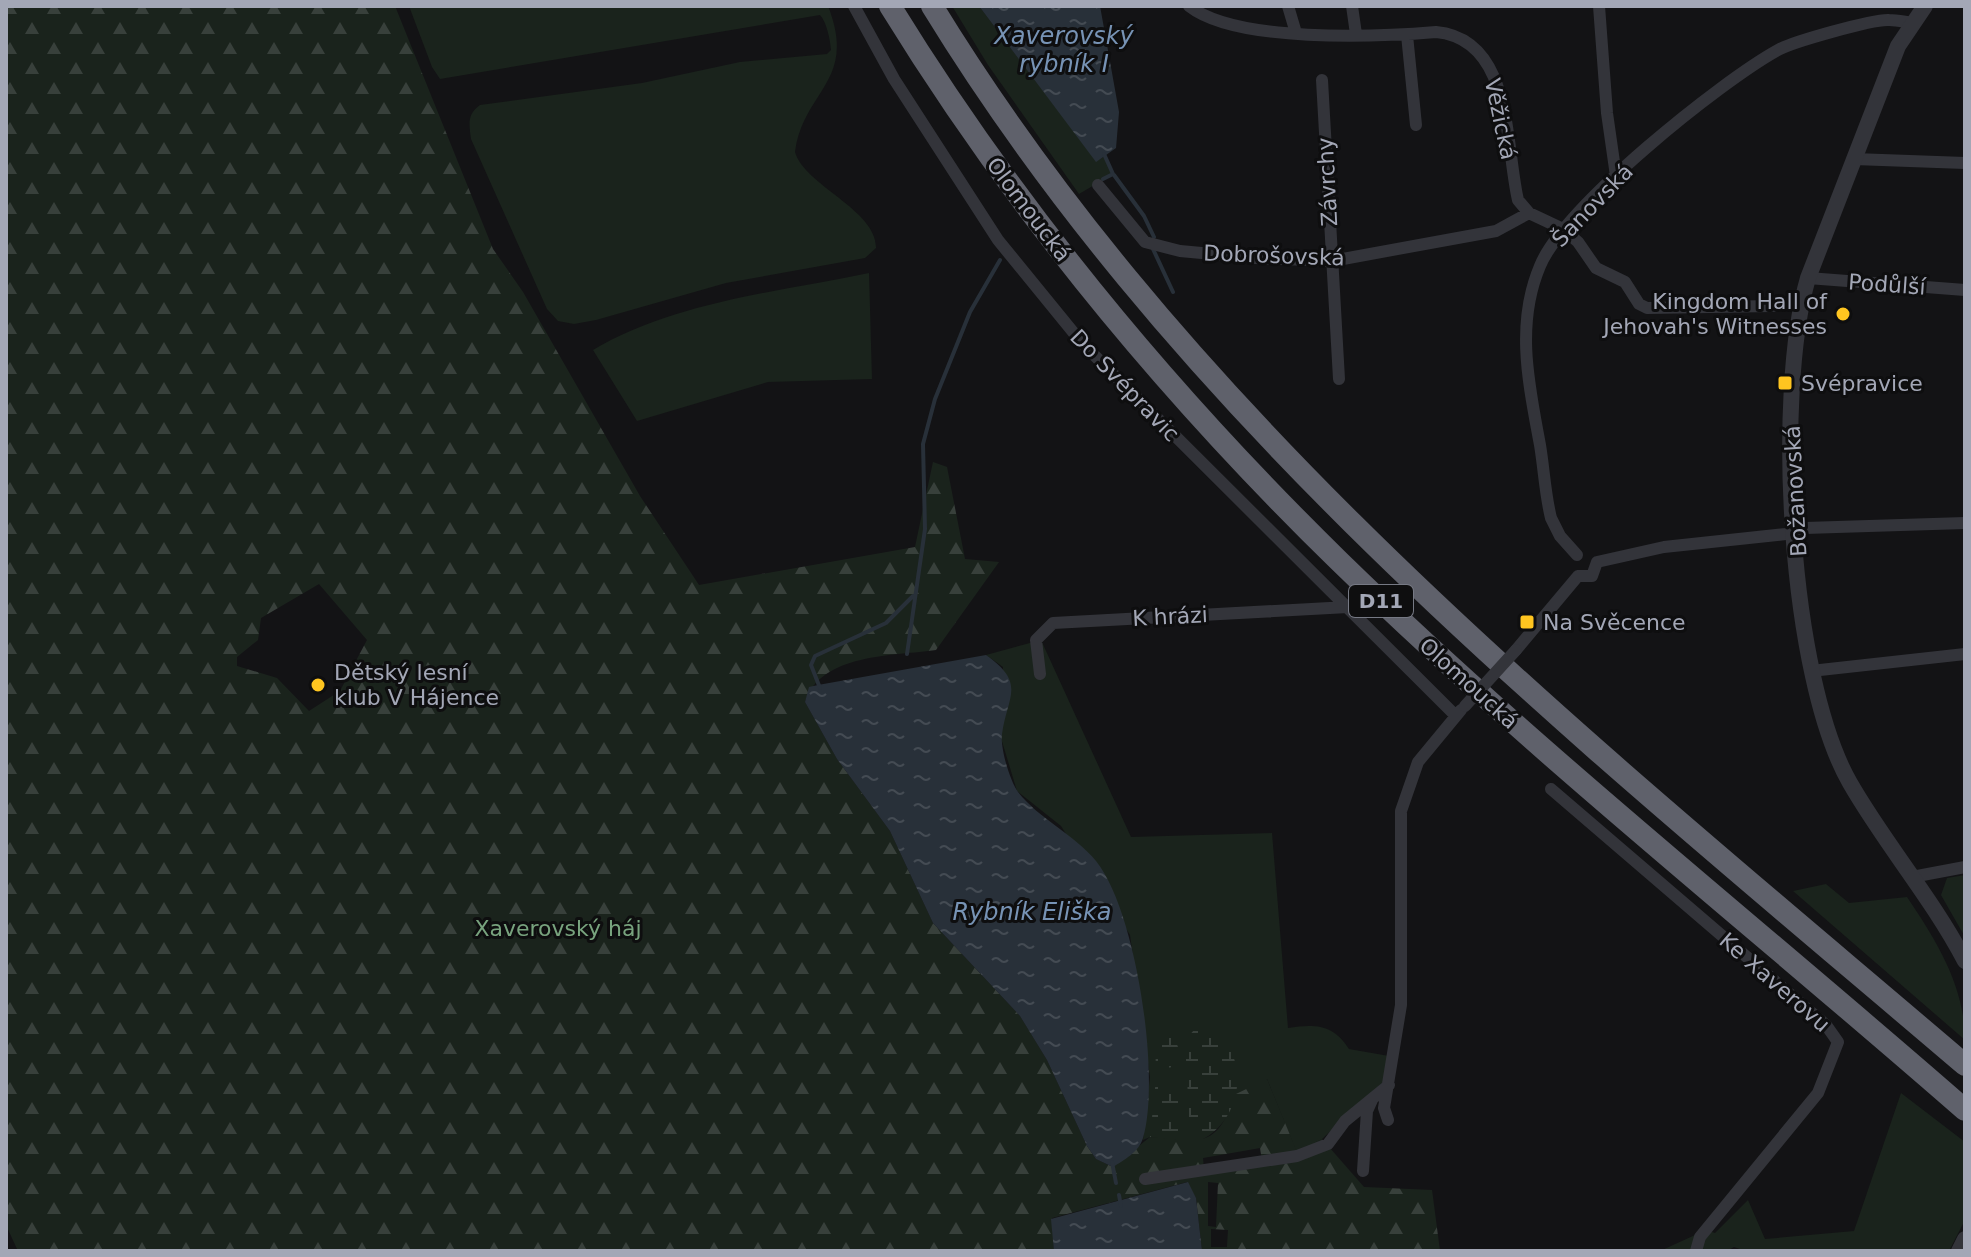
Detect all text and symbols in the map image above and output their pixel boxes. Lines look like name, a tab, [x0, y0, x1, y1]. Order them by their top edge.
water label: Xaverovský rybník I	[992, 22, 1135, 78]
street label: Věžická	[1480, 76, 1521, 162]
street label: Závrchy	[1313, 137, 1342, 227]
street label: Olomoucká	[981, 152, 1076, 266]
street label: Šanovská	[1547, 159, 1638, 252]
street label: Dobrošovská	[1203, 241, 1345, 270]
street label: Podůlší	[1847, 269, 1927, 300]
place label: Kingdom Hall of Jehovah's Witnesses	[1601, 289, 1828, 339]
marker: Kingdom Hall of Jehovah's Witnesses	[1834, 305, 1852, 323]
street label: Do Svépravic	[1065, 324, 1184, 446]
place label: Svépravice	[1801, 371, 1923, 396]
marker: Svépravice	[1776, 374, 1794, 392]
street label: Božanovská	[1780, 425, 1811, 557]
road number: D11	[1349, 585, 1413, 617]
street label: K hrázi	[1132, 602, 1208, 631]
place label: Na Svěcence	[1543, 610, 1686, 635]
marker: Na Svěcence	[1518, 613, 1536, 631]
street label: Olomoucká	[1414, 633, 1523, 734]
place label: Dětský lesní klub V Hájence	[334, 660, 499, 710]
marker: Dětský lesní klub V Hájence	[309, 676, 327, 694]
water label: Rybník Eliška	[952, 898, 1112, 926]
park label: Xaverovský háj	[474, 916, 642, 941]
street label: Ke Xaverovu	[1714, 928, 1835, 1037]

